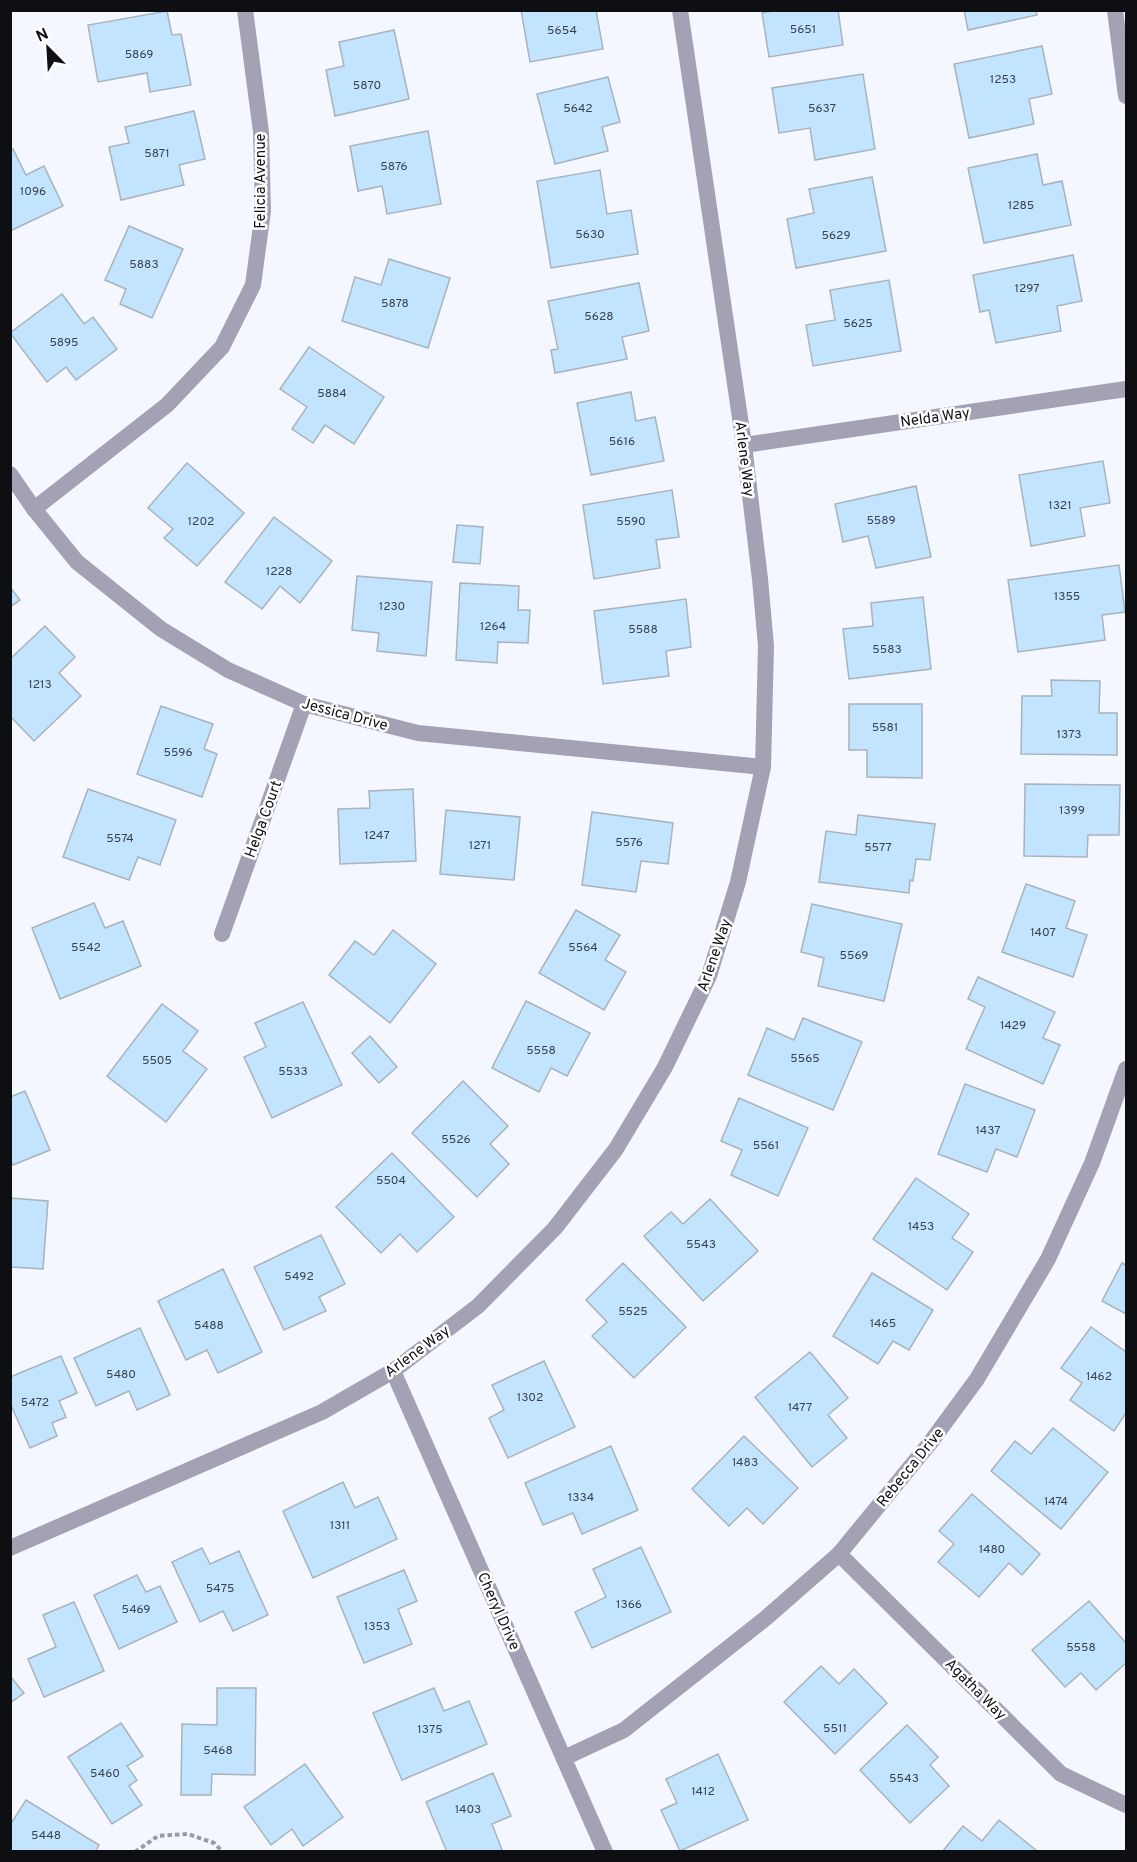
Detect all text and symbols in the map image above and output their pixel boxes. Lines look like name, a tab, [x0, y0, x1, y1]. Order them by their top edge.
north arrow	[18, 18, 78, 78]
house number: 5651	[790, 22, 816, 38]
house number: 5654	[547, 23, 577, 39]
text: N	[33, 25, 52, 48]
house number: 5869	[125, 47, 153, 63]
house number: 1253	[990, 72, 1016, 88]
house number: 5870	[353, 78, 381, 94]
house number: 5642	[563, 101, 593, 117]
house number: 5637	[808, 101, 836, 117]
street label: Felicia Avenue	[252, 133, 271, 229]
house number: 5871	[144, 146, 170, 162]
house number: 5876	[380, 159, 408, 175]
house number: 1096	[20, 184, 46, 200]
house number: 1285	[1008, 198, 1034, 214]
house number: 5630	[575, 227, 605, 243]
house number: 5629	[821, 228, 851, 244]
house number: 5883	[129, 257, 159, 273]
house number: 1297	[1015, 281, 1039, 297]
house number: 5878	[381, 296, 409, 312]
house number: 5628	[584, 309, 614, 325]
house number: 5625	[843, 316, 873, 332]
house number: 5895	[49, 335, 79, 351]
house number: 5884	[317, 386, 347, 402]
street label: Nelda Way	[899, 404, 971, 433]
street label: Arlene Way	[729, 420, 758, 498]
house number: 5616	[609, 434, 635, 450]
house number: 1321	[1048, 498, 1072, 514]
house number: 5589	[866, 513, 896, 529]
house number: 1202	[188, 514, 214, 530]
house number: 5590	[616, 514, 646, 530]
house number: 1228	[266, 564, 292, 580]
house number: 1355	[1054, 589, 1080, 605]
house number: 1230	[379, 599, 405, 615]
house number: 1264	[480, 619, 506, 635]
house number: 5588	[628, 622, 658, 638]
house number: 5583	[872, 642, 902, 658]
house number: 1213	[28, 677, 52, 693]
street label: Jessica Drive	[300, 695, 390, 736]
house number: 5581	[872, 720, 898, 736]
house number: 1373	[1057, 727, 1081, 743]
house number: 5596	[163, 745, 193, 761]
street label: Helga Court	[242, 778, 287, 861]
house number: 1399	[1059, 803, 1085, 819]
house number: 1247	[364, 828, 390, 844]
house number: 5574	[106, 831, 134, 847]
house number: 5576	[615, 835, 643, 851]
house number: 1271	[469, 838, 491, 854]
house number: 5577	[864, 840, 892, 856]
street label: Arlene Way	[694, 916, 737, 995]
house number: 1407	[1030, 925, 1056, 941]
house number: 5542	[71, 940, 101, 956]
house number: 5564	[568, 940, 598, 956]
house number: 5569	[840, 948, 868, 964]
house number: 1429	[1000, 1018, 1026, 1034]
house number: 5558	[526, 1043, 556, 1059]
house number: 5565	[790, 1051, 820, 1067]
house number: 5505	[142, 1053, 172, 1069]
house number: 5533	[278, 1064, 308, 1080]
house number: 1437	[975, 1123, 1001, 1139]
house number: 5526	[441, 1132, 471, 1148]
house number: 5561	[753, 1138, 779, 1154]
house number: 5504	[376, 1173, 406, 1189]
house number: 1453	[908, 1219, 934, 1235]
house number: 5543	[686, 1237, 716, 1253]
house number: 5492	[284, 1269, 314, 1285]
house number: 5525	[618, 1304, 648, 1320]
house number: 1465	[870, 1316, 896, 1332]
house number: 5488	[194, 1318, 224, 1334]
street label: Arlene Way	[382, 1322, 454, 1382]
house number: 5480	[106, 1367, 136, 1383]
house number: 1462	[1086, 1369, 1112, 1385]
house number: 1302	[517, 1390, 543, 1406]
house number: 5472	[21, 1395, 49, 1411]
house number: 1477	[788, 1400, 812, 1416]
street label: Rebecca Drive	[873, 1424, 949, 1511]
house number: 1483	[732, 1455, 758, 1471]
house number: 1334	[568, 1490, 594, 1506]
house number: 1474	[1044, 1494, 1068, 1510]
house number: 1311	[330, 1518, 350, 1534]
house number: 1480	[979, 1542, 1005, 1558]
street label: Cheryl Drive	[472, 1570, 523, 1654]
house number: 5475	[206, 1581, 234, 1597]
house number: 1366	[616, 1597, 642, 1613]
house number: 5469	[121, 1602, 151, 1618]
house number: 1353	[364, 1619, 390, 1635]
house number: 5558	[1066, 1640, 1096, 1656]
street label: Agatha Way	[940, 1655, 1010, 1725]
house number: 5511	[823, 1721, 847, 1737]
house number: 1375	[417, 1722, 443, 1738]
house number: 5468	[203, 1743, 233, 1759]
house number: 5460	[90, 1766, 120, 1782]
house number: 5543	[889, 1771, 919, 1787]
house number: 1412	[691, 1784, 715, 1800]
house number: 1403	[455, 1802, 481, 1818]
house number: 5448	[31, 1828, 61, 1844]

